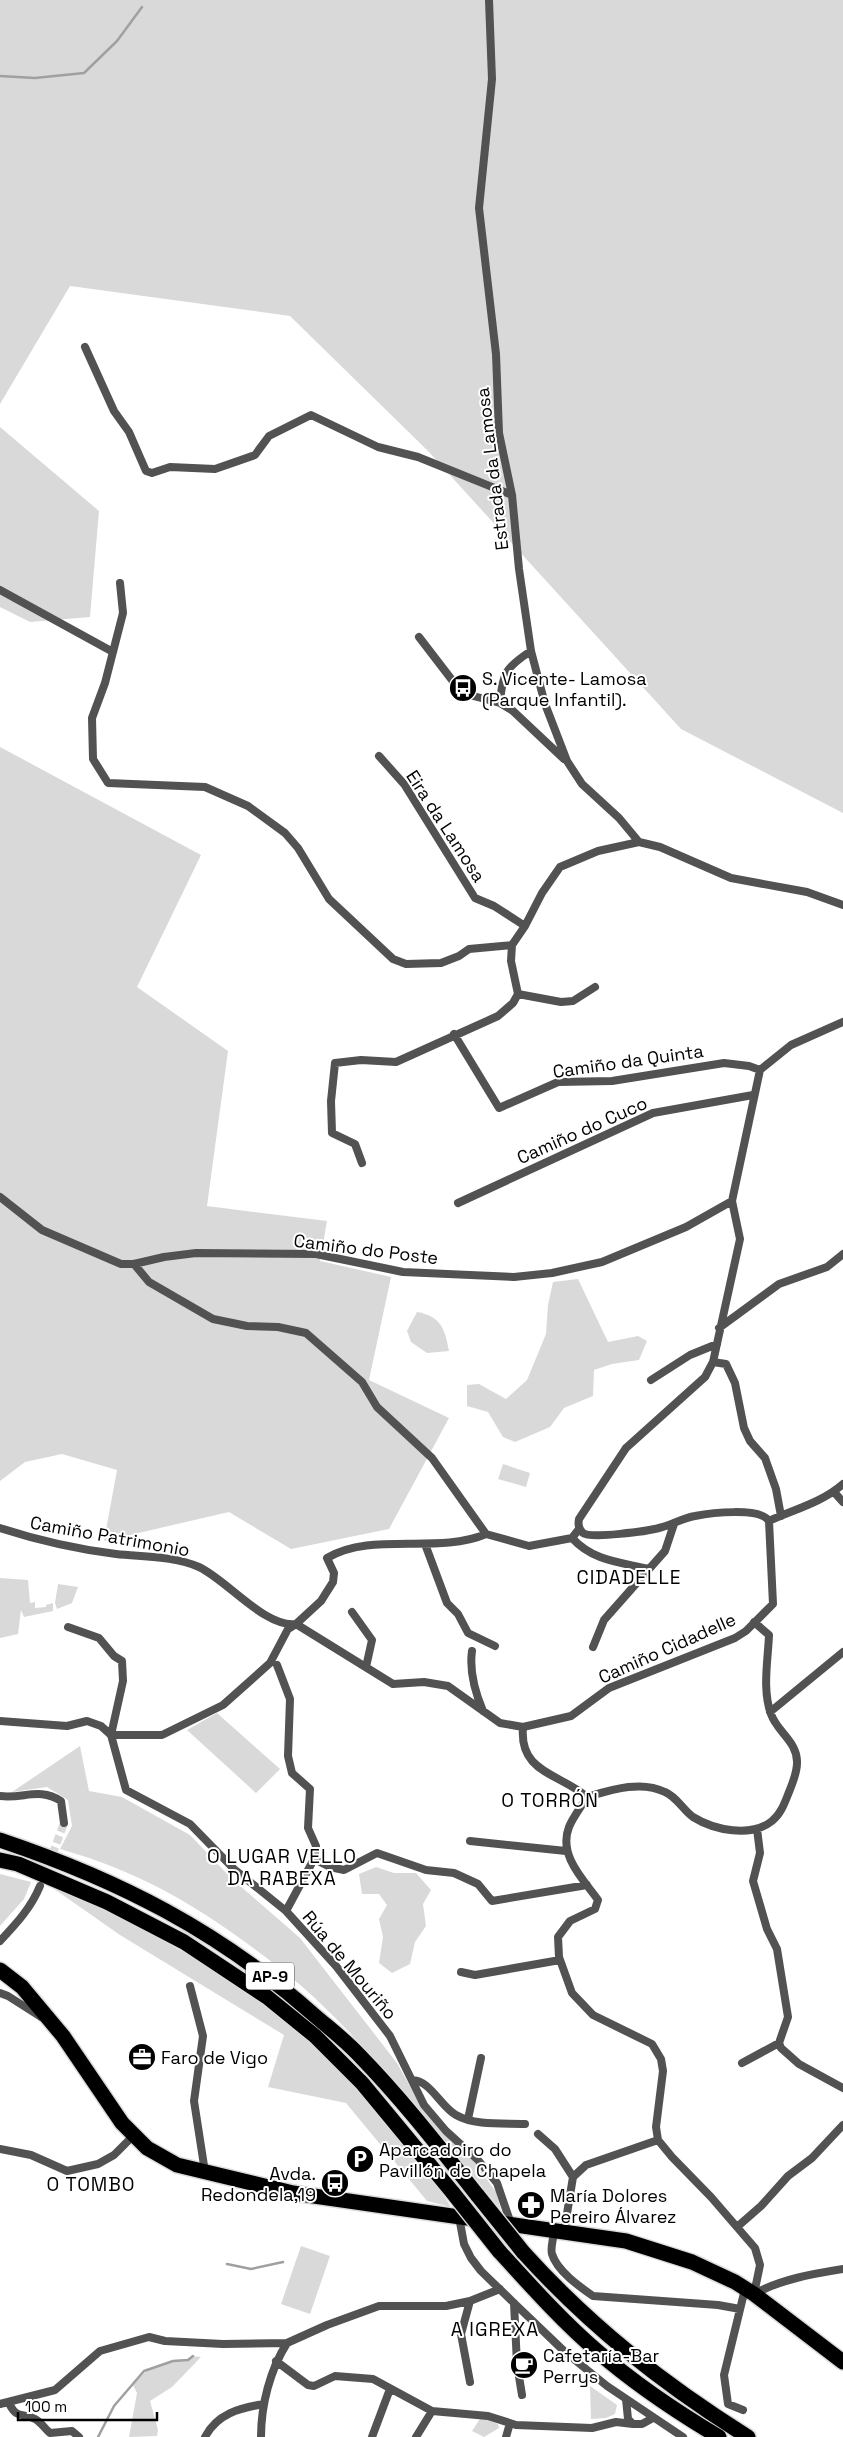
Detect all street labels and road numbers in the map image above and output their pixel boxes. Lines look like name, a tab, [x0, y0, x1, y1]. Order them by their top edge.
street label: Estrada da Lamosa	[471, 386, 513, 552]
street label: Eira da Lamosa	[401, 766, 491, 886]
street label: Camiño da Quinta	[551, 1039, 705, 1083]
street label: Camiño do Cuco	[513, 1091, 651, 1169]
street label: Camiño do Poste	[292, 1229, 440, 1269]
street label: Camiño Patrimonio	[28, 1511, 192, 1561]
street label: Camiño Cidadelle	[595, 1607, 739, 1689]
street label: Rúa de Mouriño	[298, 1906, 402, 2024]
road number: AP-9	[246, 1962, 294, 1990]

